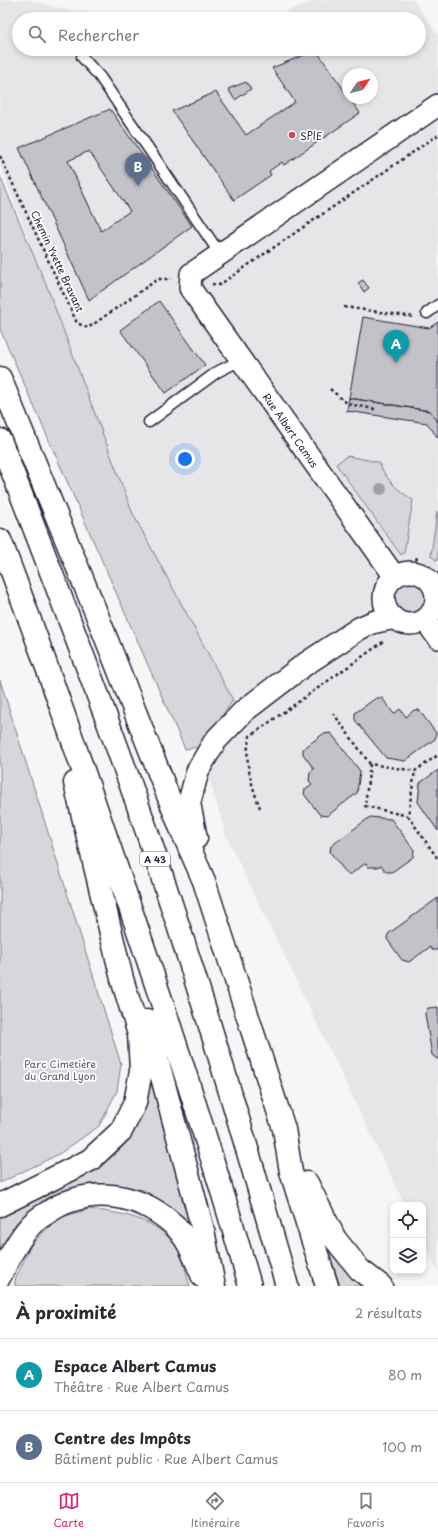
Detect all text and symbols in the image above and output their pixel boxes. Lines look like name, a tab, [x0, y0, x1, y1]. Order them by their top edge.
search box	[12, 12, 426, 56]
icon: search	[26, 23, 48, 45]
text: Rechercher	[58, 23, 139, 46]
north arrow	[342, 68, 378, 104]
place label: SPIE	[300, 128, 322, 143]
marker: SPIE	[287, 130, 297, 140]
pin: B	[125, 153, 151, 186]
street label: Chemin Yvette Bravant	[28, 208, 88, 314]
pin: A	[383, 330, 409, 363]
street label: Rue Albert Camus	[260, 390, 322, 470]
your location	[175, 449, 195, 469]
road number: A 43	[140, 852, 170, 866]
park label: Parc Cimetière du Grand Lyon	[24, 1056, 97, 1083]
map controls	[390, 1202, 426, 1274]
button: locate	[390, 1202, 426, 1238]
button: layers	[390, 1238, 426, 1274]
text: À proximité	[16, 1299, 116, 1325]
text: 2 résultats	[355, 1303, 422, 1322]
text: Espace Albert Camus	[54, 1354, 216, 1377]
text: A	[24, 1365, 34, 1384]
text: 80 m	[388, 1365, 422, 1384]
text: Théâtre · Rue Albert Camus	[54, 1377, 229, 1396]
text: Centre des Impôts	[54, 1426, 191, 1449]
text: B	[25, 1437, 33, 1456]
text: 100 m	[382, 1437, 422, 1456]
text: Bâtiment public · Rue Albert Camus	[54, 1449, 278, 1468]
tab: Carte	[53, 1490, 84, 1531]
tab: Itinéraire	[191, 1490, 240, 1531]
tab: Favoris	[347, 1490, 385, 1531]

